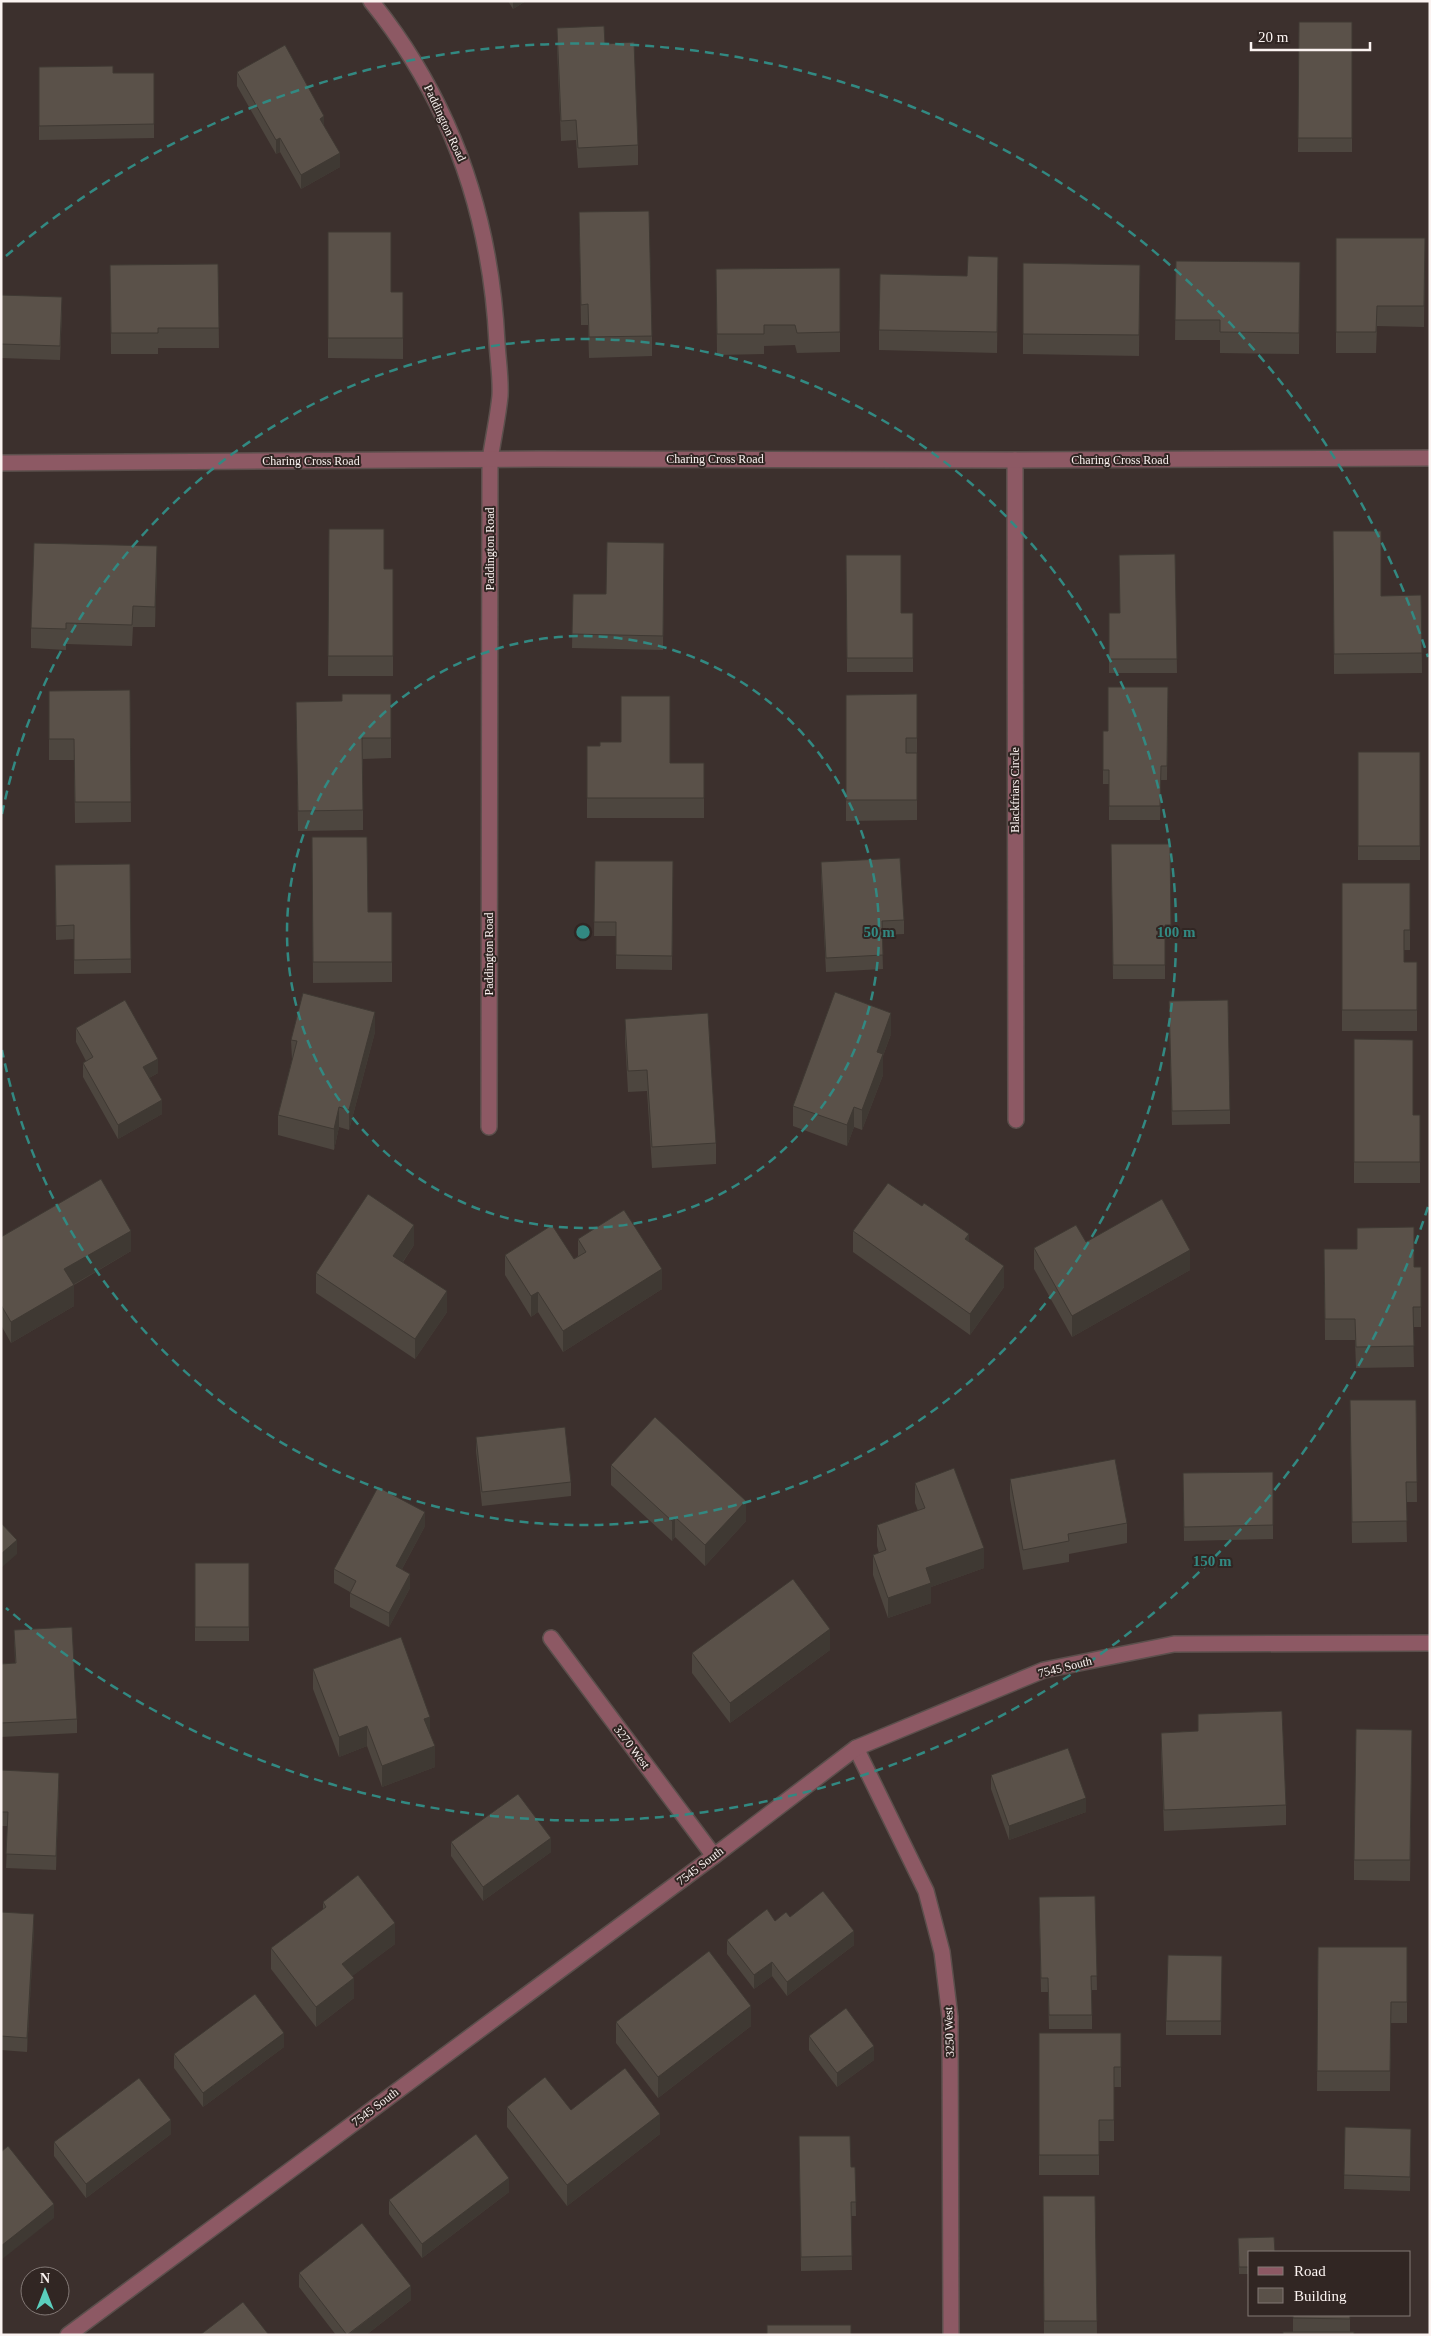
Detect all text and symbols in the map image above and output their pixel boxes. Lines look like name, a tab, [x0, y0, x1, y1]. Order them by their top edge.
scale bar	[1251, 20, 1370, 52]
text: 20 m	[1258, 29, 1289, 45]
street label: Paddington Road	[421, 82, 469, 164]
street label: Charing Cross Road	[666, 452, 764, 466]
street label: Charing Cross Road	[1071, 453, 1169, 467]
street label: Charing Cross Road	[262, 454, 360, 468]
street label: Paddington Road	[483, 508, 497, 591]
street label: Blackfriars Circle	[1008, 747, 1022, 833]
street label: Paddington Road	[482, 913, 496, 996]
centre of rings	[574, 923, 592, 941]
text: 50 m	[863, 924, 895, 940]
text: 100 m	[1157, 924, 1196, 940]
text: 150 m	[1193, 1553, 1232, 1569]
street label: 7545 South	[1037, 1654, 1093, 1680]
street label: 3270 West	[611, 1723, 653, 1772]
street label: 7545 South	[674, 1844, 726, 1888]
street label: 3250 West	[941, 2006, 957, 2057]
street label: 7545 South	[349, 2085, 401, 2129]
legend	[1248, 2251, 1411, 2316]
text: Road	[1294, 2263, 1326, 2279]
north arrow	[20, 2266, 70, 2316]
text: N	[40, 2271, 50, 2286]
text: Building	[1294, 2288, 1347, 2304]

